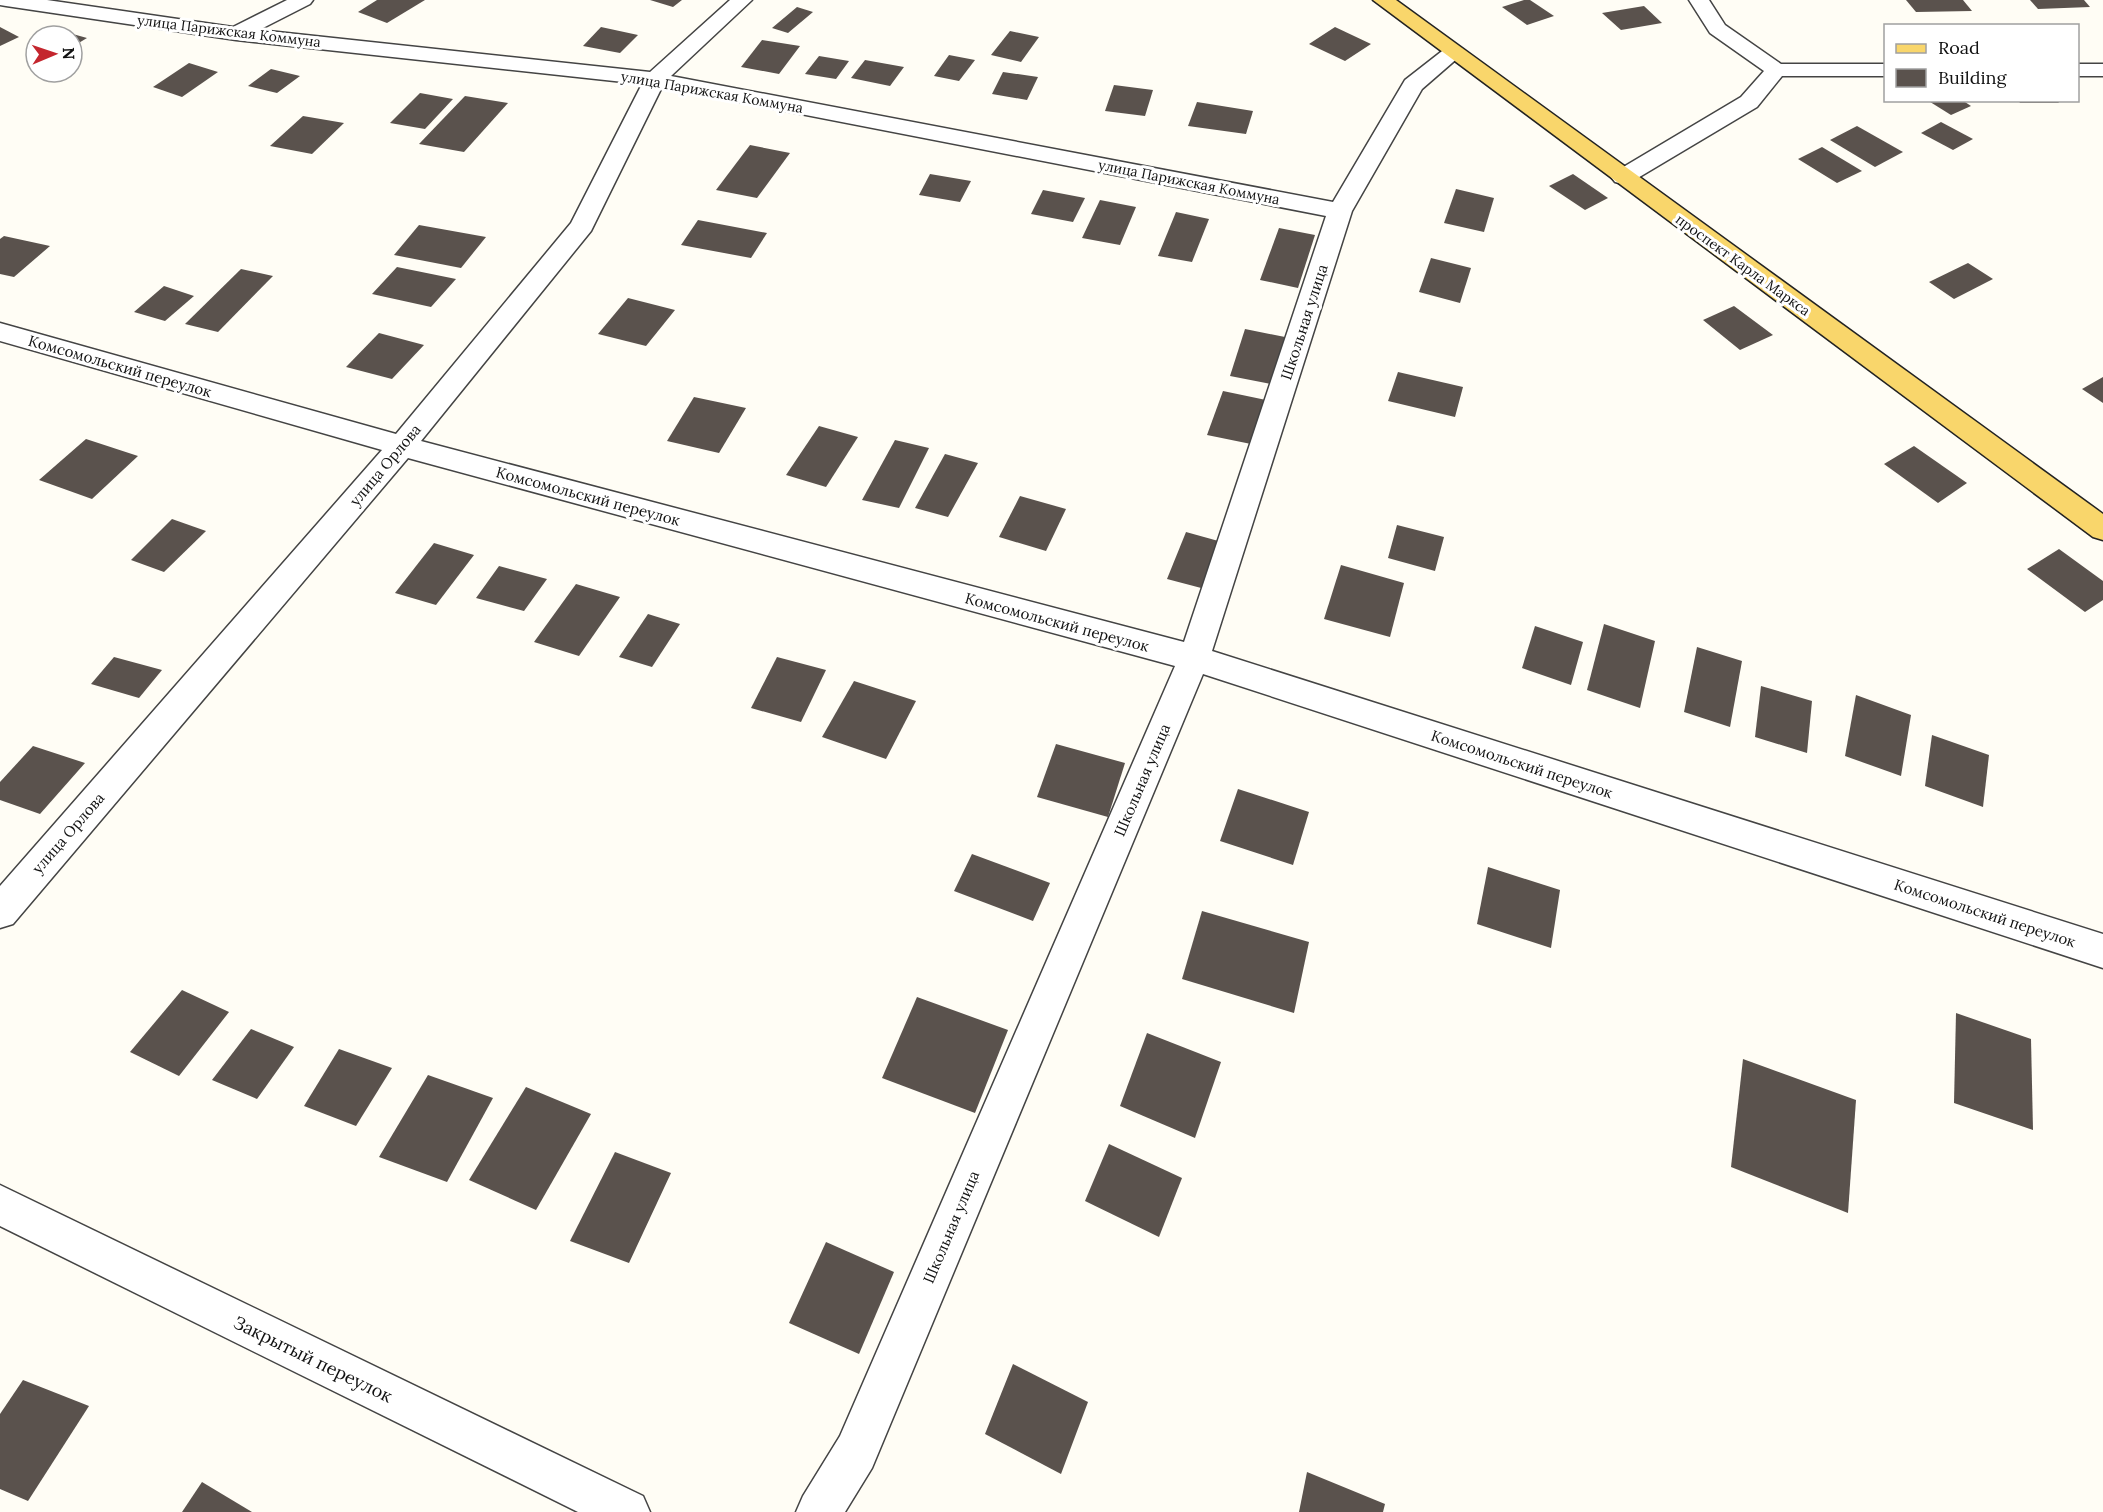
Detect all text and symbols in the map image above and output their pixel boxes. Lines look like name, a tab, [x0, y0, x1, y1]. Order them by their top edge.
street label: улица Парижская Коммуна	[136, 11, 322, 51]
north arrow	[24, 24, 84, 84]
legend	[1884, 24, 2079, 102]
text: Road	[1938, 36, 1980, 59]
text: N	[59, 47, 79, 60]
text: Building	[1938, 66, 2008, 89]
street label: улица Парижская Коммуна	[619, 67, 805, 117]
street label: улица Парижская Коммуна	[1097, 156, 1281, 208]
street label: проспект Карла Маркса	[1672, 210, 1814, 320]
street label: Школьная улица	[1276, 262, 1332, 382]
street label: Комсомольский переулок	[26, 331, 214, 401]
street label: улица Орлова	[345, 420, 425, 510]
street label: Комсомольский переулок	[494, 462, 682, 530]
street label: Комсомольский переулок	[963, 588, 1151, 656]
street label: Школьная улица	[1110, 721, 1174, 839]
street label: Комсомольский переулок	[1429, 726, 1615, 802]
street label: улица Орлова	[28, 788, 109, 877]
street label: Комсомольский переулок	[1892, 875, 2078, 951]
street label: Школьная улица	[919, 1168, 983, 1286]
street label: Закрытый переулок	[230, 1311, 397, 1408]

